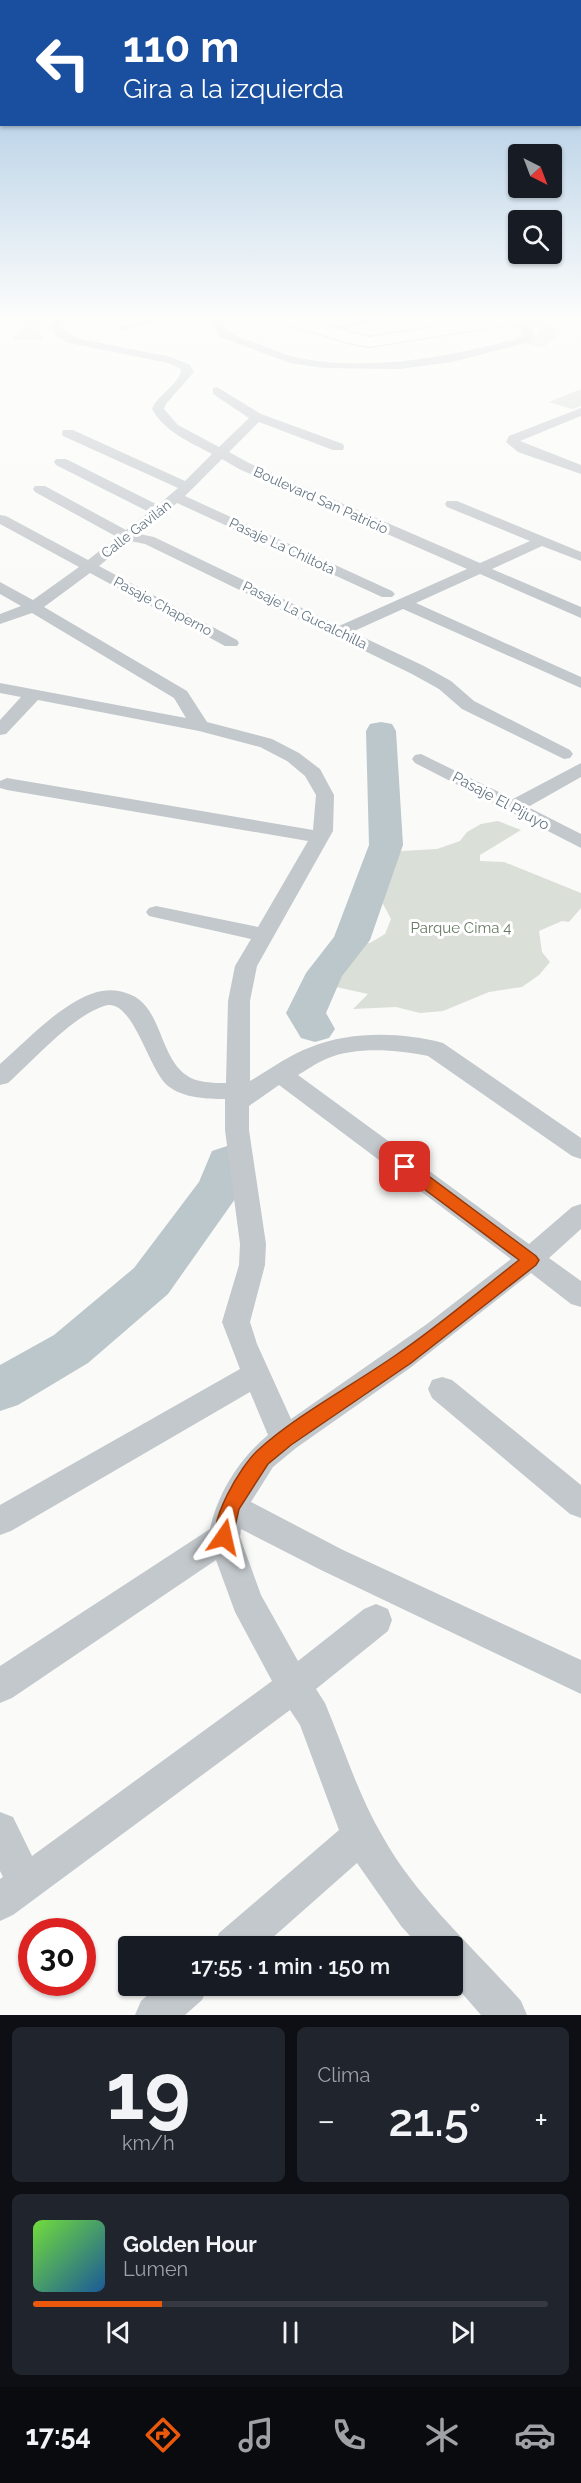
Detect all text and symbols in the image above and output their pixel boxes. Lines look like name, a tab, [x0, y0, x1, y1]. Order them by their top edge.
text: 110 m	[123, 23, 239, 72]
icon: left	[24, 24, 102, 102]
text: Gira a la izquierda	[123, 73, 344, 104]
north arrow	[508, 144, 562, 198]
map controls	[508, 144, 562, 264]
button: search	[508, 210, 562, 264]
street label: Boulevard San Patricio	[251, 463, 391, 537]
street label: Calle Gavilán	[98, 497, 174, 561]
street label: Pasaje La Chiltota	[227, 515, 337, 577]
street label: Pasaje Chaperno	[111, 573, 215, 639]
street label: Pasaje La Gucalchilla	[240, 578, 370, 652]
street label: Pasaje El Pijuyo	[449, 768, 553, 834]
park label: Parque Cima 4	[411, 919, 511, 937]
pin	[379, 1141, 430, 1192]
icon: arrive	[388, 1150, 421, 1183]
position arrow	[192, 1505, 256, 1569]
speed limit sign: 30	[18, 1918, 96, 1996]
text: 17:55 · 1 min · 150 m	[191, 1953, 390, 1979]
text: 19	[106, 2046, 190, 2137]
text: Clima	[318, 2063, 370, 2087]
text: 21.5°	[388, 2094, 481, 2147]
text: −	[318, 2101, 335, 2140]
text: +	[534, 2101, 548, 2140]
text: km/h	[122, 2131, 175, 2155]
text: Golden Hour	[123, 2231, 257, 2257]
text: Lumen	[123, 2257, 188, 2281]
icon: previous	[102, 2316, 135, 2349]
icon: pause	[274, 2316, 307, 2349]
icon: next	[446, 2316, 479, 2349]
icon: directions	[142, 2414, 184, 2456]
icon: music	[235, 2414, 277, 2456]
icon: phone	[328, 2414, 370, 2456]
icon: climate	[421, 2414, 463, 2456]
icon: car	[514, 2414, 556, 2456]
text: 17:54	[25, 2420, 91, 2451]

